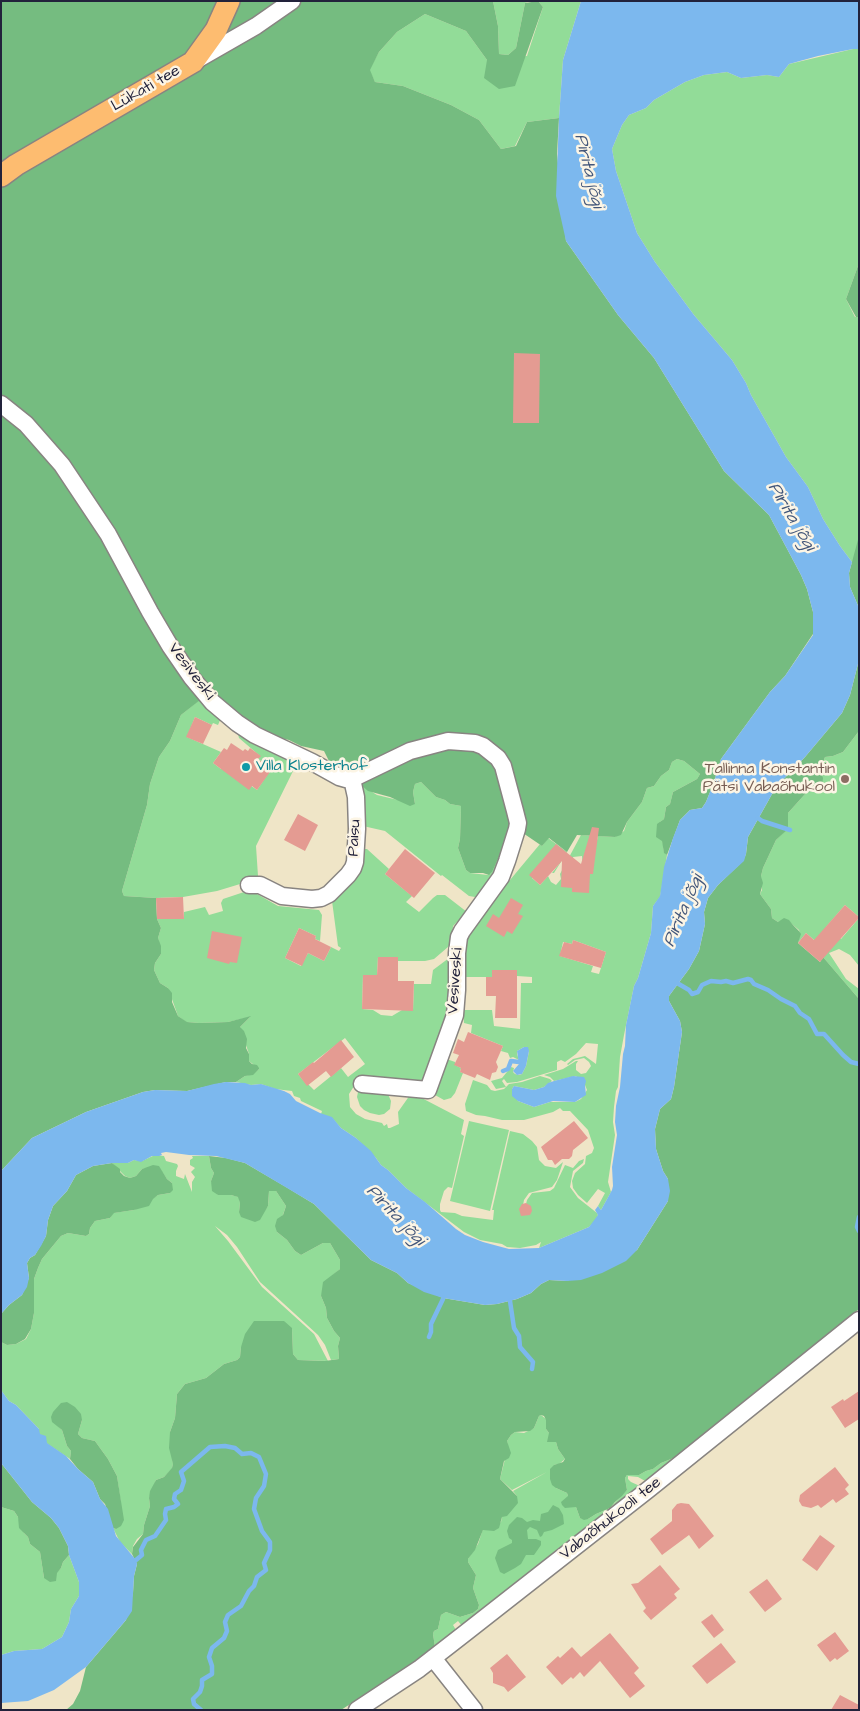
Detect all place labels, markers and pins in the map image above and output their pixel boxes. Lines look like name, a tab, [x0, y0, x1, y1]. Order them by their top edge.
place label: Villa Klosterhof	[256, 757, 368, 777]
place label: Tallinna Konstantin Pätsi Vabaõhukool	[703, 760, 835, 798]
marker: Villa Klosterhof	[240, 761, 252, 773]
marker: Tallinna Konstantin Pätsi Vabaõhukool	[839, 773, 851, 785]

